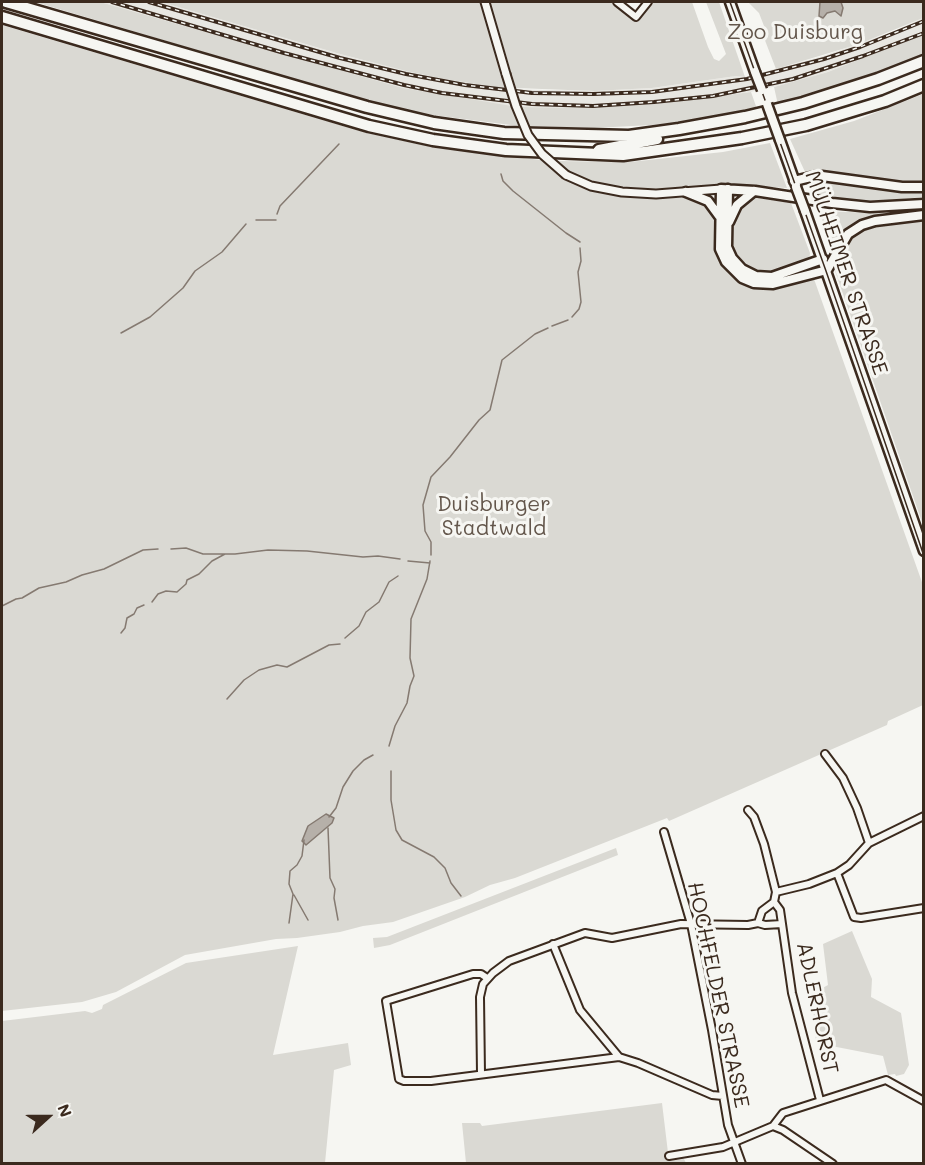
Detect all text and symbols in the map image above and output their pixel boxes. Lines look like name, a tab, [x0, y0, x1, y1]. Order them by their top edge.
park label: Zoo Duisburg	[727, 20, 863, 46]
street label: MÜLHEIMER STRASSE	[799, 168, 893, 378]
park label: Duisburger Stadtwald	[437, 492, 551, 542]
street label: HOCHFELDER STRASSE	[682, 880, 754, 1110]
street label: ADLERHORST	[791, 940, 843, 1076]
north arrow	[18, 1087, 78, 1147]
text: N	[53, 1101, 77, 1120]

